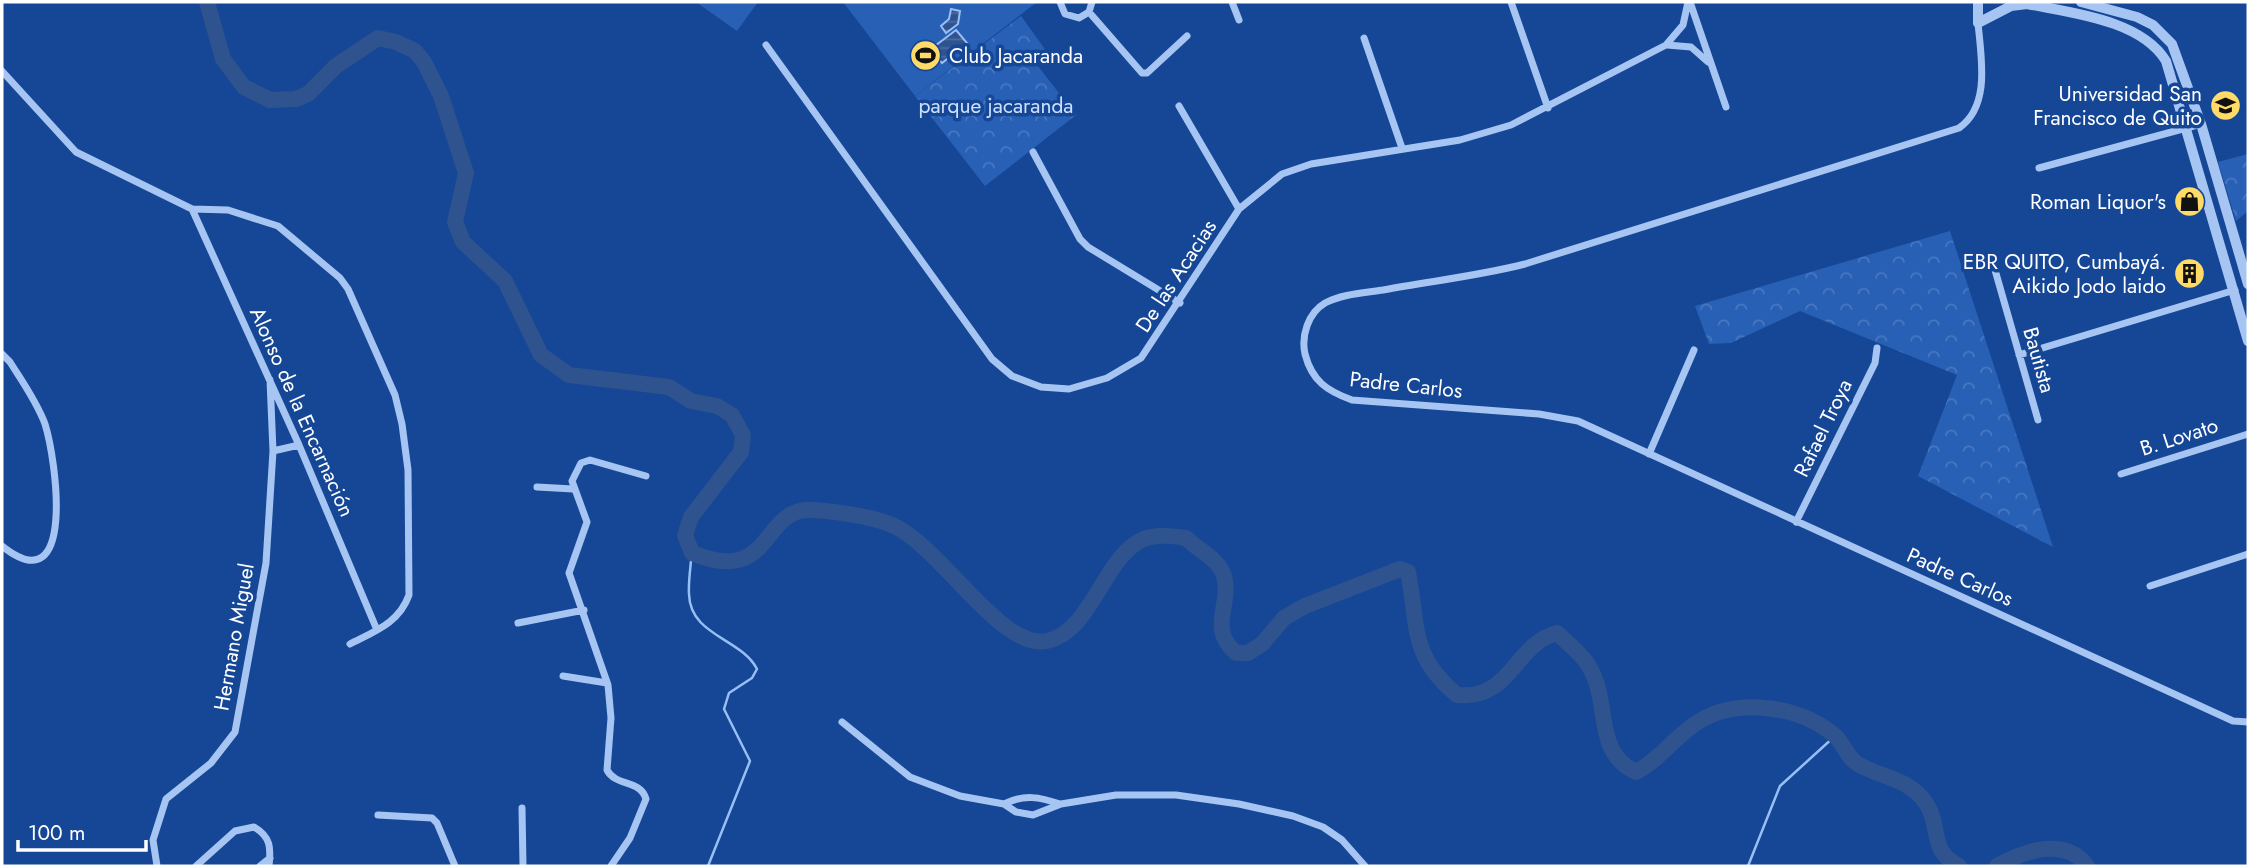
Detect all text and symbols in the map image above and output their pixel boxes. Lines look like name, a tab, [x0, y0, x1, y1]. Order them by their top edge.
sports icon: Club Jacaranda	[909, 39, 943, 73]
place label: Club Jacaranda	[949, 41, 1083, 71]
place label: Universidad San Francisco de Quito	[2033, 79, 2202, 133]
school or university icon: Universidad San Francisco de Quito	[2208, 89, 2242, 123]
park label: parque jacaranda	[919, 91, 1073, 121]
shop icon: Roman Liquor's	[2172, 185, 2206, 219]
place label: Roman Liquor's	[2030, 187, 2166, 217]
street label: De las Acacias	[1128, 214, 1224, 338]
place label: EBR QUITO, Cumbayá. Aikido Jodo laido	[1963, 247, 2166, 301]
building icon: EBR QUITO, Cumbayá. Aikido Jodo laido	[2172, 257, 2206, 291]
street label: Alonso de la Encarnación	[242, 302, 362, 522]
street label: Bautista	[2015, 324, 2063, 396]
street label: Padre Carlos	[1348, 364, 1464, 406]
street label: Rafael Troya	[1786, 374, 1860, 482]
street label: B. Lovato	[2136, 410, 2222, 464]
street label: Padre Carlos	[1902, 540, 2018, 614]
street label: Hermano Miguel	[206, 561, 262, 713]
scale bar	[18, 808, 145, 852]
text: 100 m	[28, 818, 85, 848]

